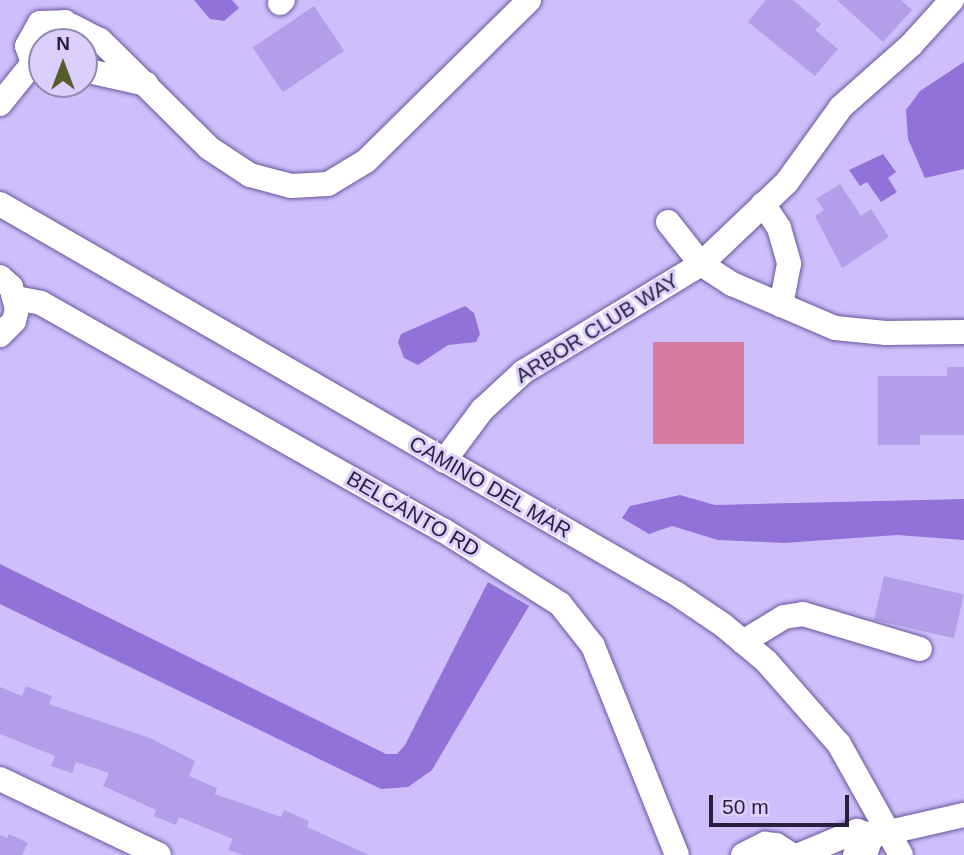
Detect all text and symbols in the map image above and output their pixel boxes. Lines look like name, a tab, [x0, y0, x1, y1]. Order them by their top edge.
north arrow	[28, 28, 98, 98]
text: N	[56, 33, 70, 54]
street label: ARBOR CLUB WAY	[511, 268, 683, 388]
street label: CAMINO DEL MAR	[404, 430, 576, 544]
street label: BELCANTO RD	[342, 466, 484, 562]
scale bar	[712, 782, 852, 826]
text: 50 m	[722, 795, 769, 818]

